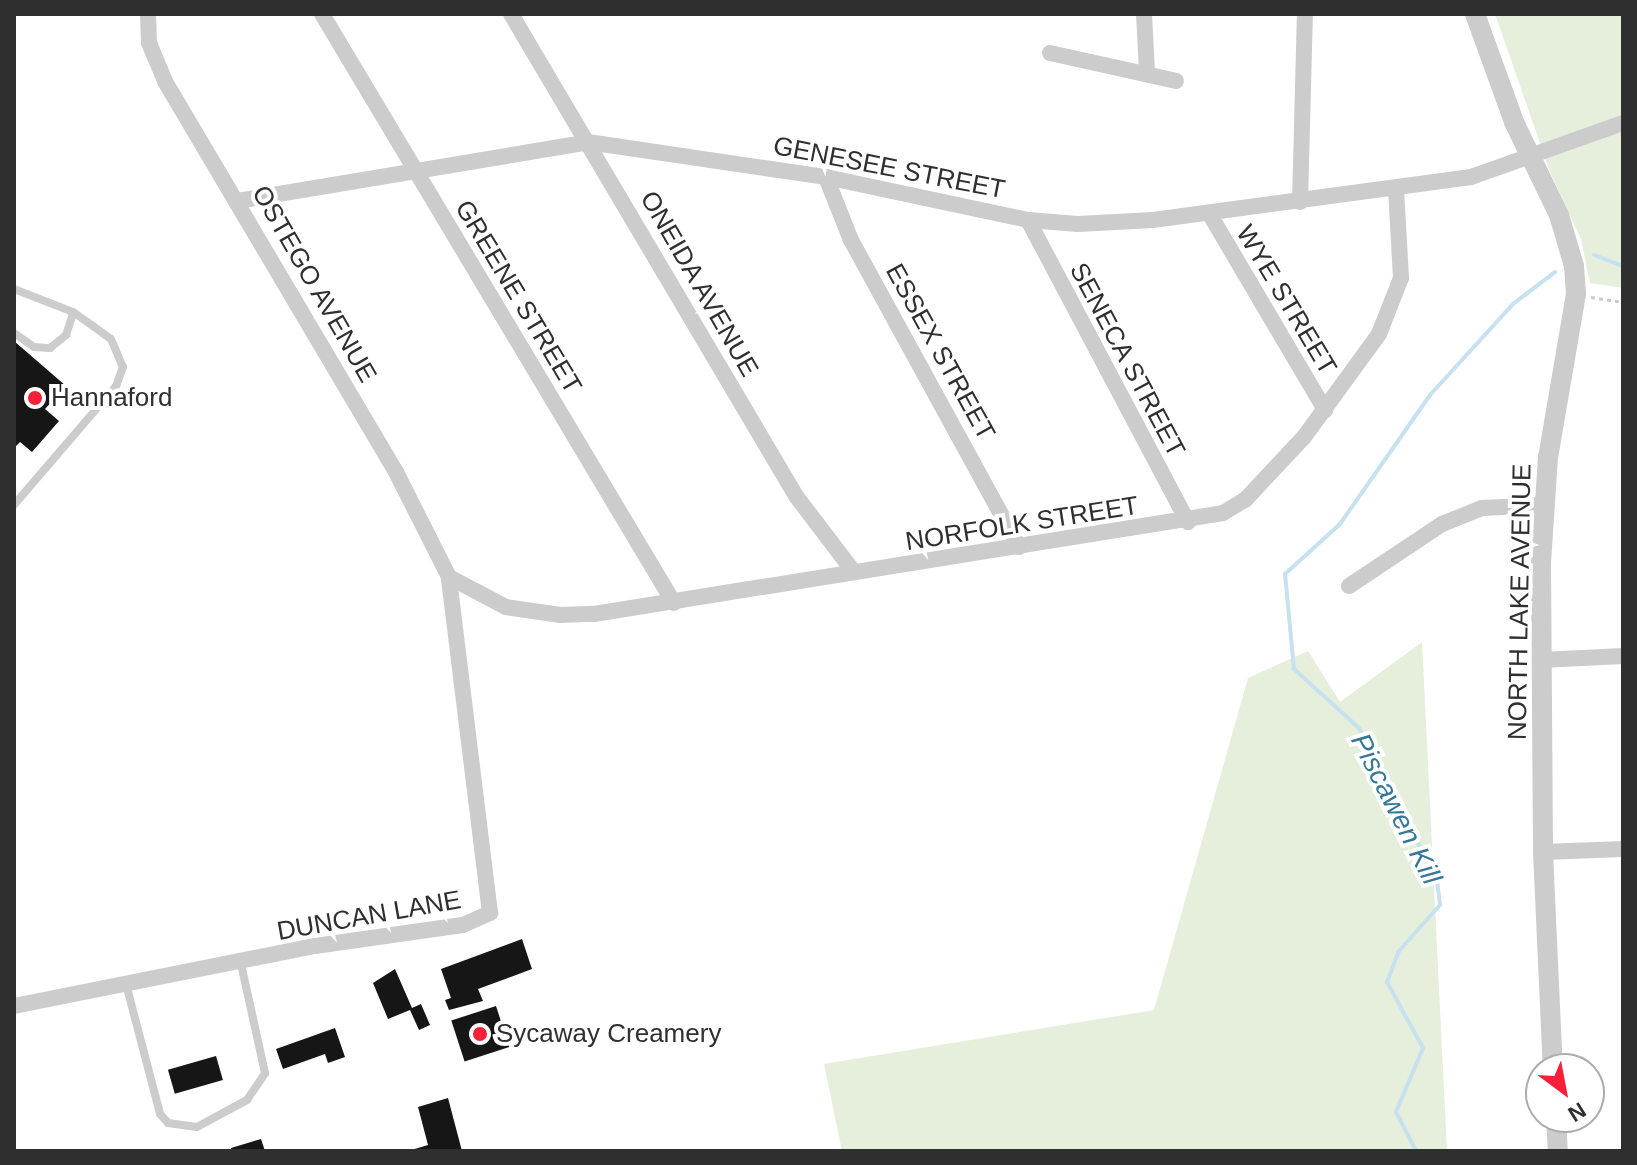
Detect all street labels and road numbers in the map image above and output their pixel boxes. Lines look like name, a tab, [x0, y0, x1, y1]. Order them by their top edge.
street label: GENESEE STREET	[770, 130, 1008, 206]
street label: OSTEGO AVENUE	[245, 179, 383, 389]
street label: ONEIDA AVENUE	[633, 184, 765, 384]
street label: GREENE STREET	[448, 195, 588, 399]
street label: WYE STREET	[1229, 220, 1343, 380]
street label: SENECA STREET	[1062, 257, 1192, 463]
street label: ESSEX STREET	[879, 259, 1001, 445]
street label: NORTH LAKE AVENUE	[1502, 463, 1538, 741]
street label: NORFOLK STREET	[903, 490, 1141, 558]
street label: DUNCAN LANE	[275, 884, 463, 948]

